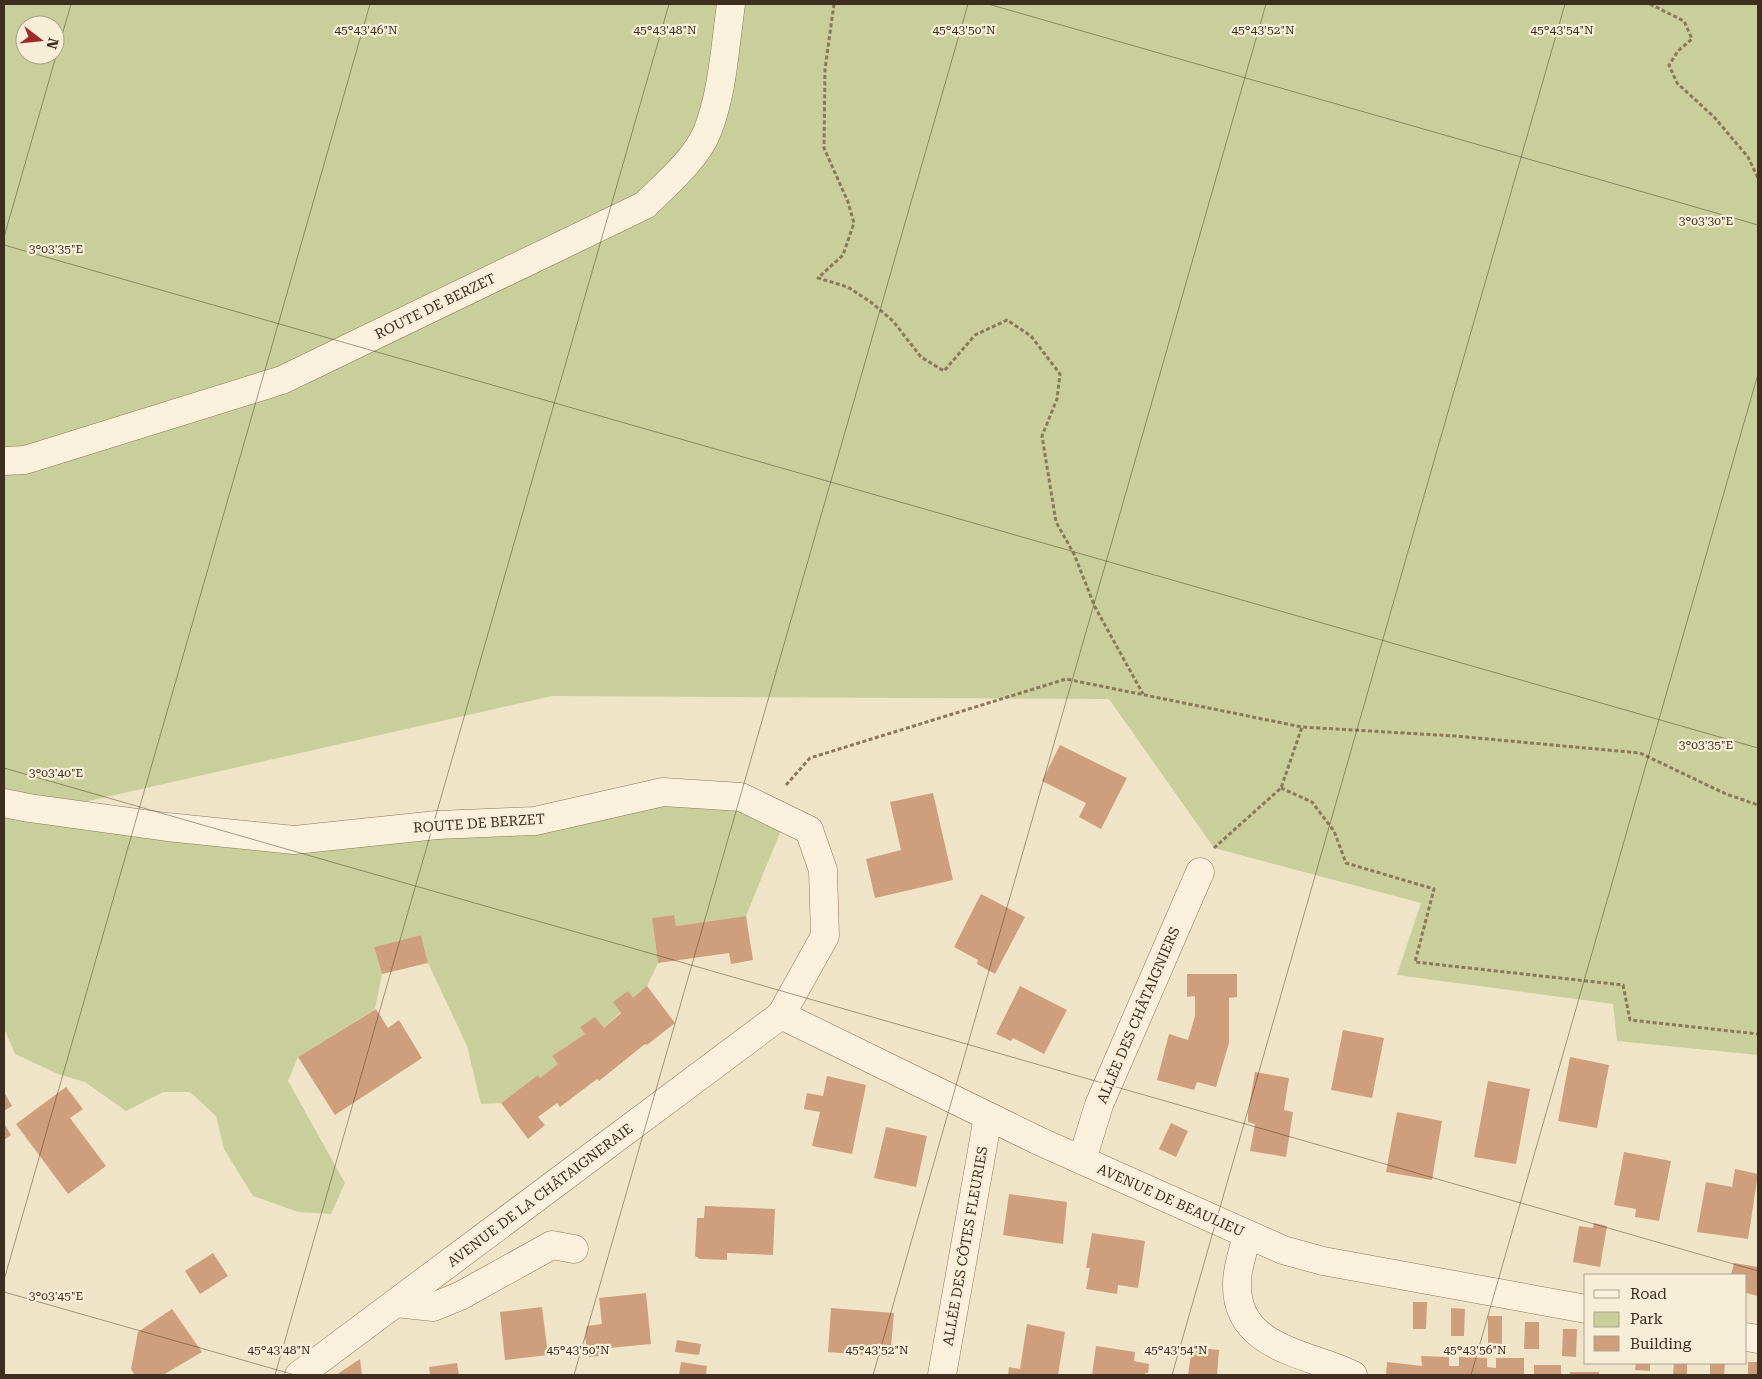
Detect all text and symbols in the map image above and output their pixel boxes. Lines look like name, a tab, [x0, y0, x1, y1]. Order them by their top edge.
north arrow	[15, 15, 65, 65]
text: 45°43'46"N	[334, 23, 398, 37]
text: 45°43'48"N	[633, 23, 697, 37]
text: 45°43'50"N	[932, 23, 996, 37]
text: 45°43'52"N	[1231, 23, 1295, 37]
text: 45°43'54"N	[1530, 23, 1594, 37]
text: N	[43, 36, 62, 51]
text: 3°03'30"E	[1679, 214, 1733, 228]
text: 3°03'35"E	[29, 242, 83, 256]
street label: ROUTE DE BERZET	[372, 270, 498, 342]
text: 3°03'35"E	[1679, 738, 1733, 752]
text: 3°03'40"E	[29, 766, 83, 780]
street label: ROUTE DE BERZET	[413, 810, 545, 836]
street label: ALLÉE DES CHÂTAIGNIERS	[1093, 924, 1183, 1106]
street label: AVENUE DE LA CHÂTAIGNERAIE	[444, 1120, 636, 1270]
street label: ALLÉE DES CÔTES FLEURIES	[940, 1145, 990, 1347]
street label: AVENUE DE BEAULIEU	[1095, 1160, 1247, 1240]
legend	[1584, 1274, 1747, 1364]
text: Road	[1630, 1285, 1667, 1303]
text: 3°03'45"E	[29, 1289, 83, 1303]
text: Park	[1630, 1310, 1664, 1328]
text: Building	[1630, 1335, 1692, 1353]
text: 45°43'48"N	[247, 1343, 311, 1357]
text: 45°43'50"N	[546, 1343, 610, 1357]
text: 45°43'52"N	[845, 1343, 909, 1357]
text: 45°43'54"N	[1144, 1343, 1208, 1357]
text: 45°43'56"N	[1443, 1343, 1507, 1357]

